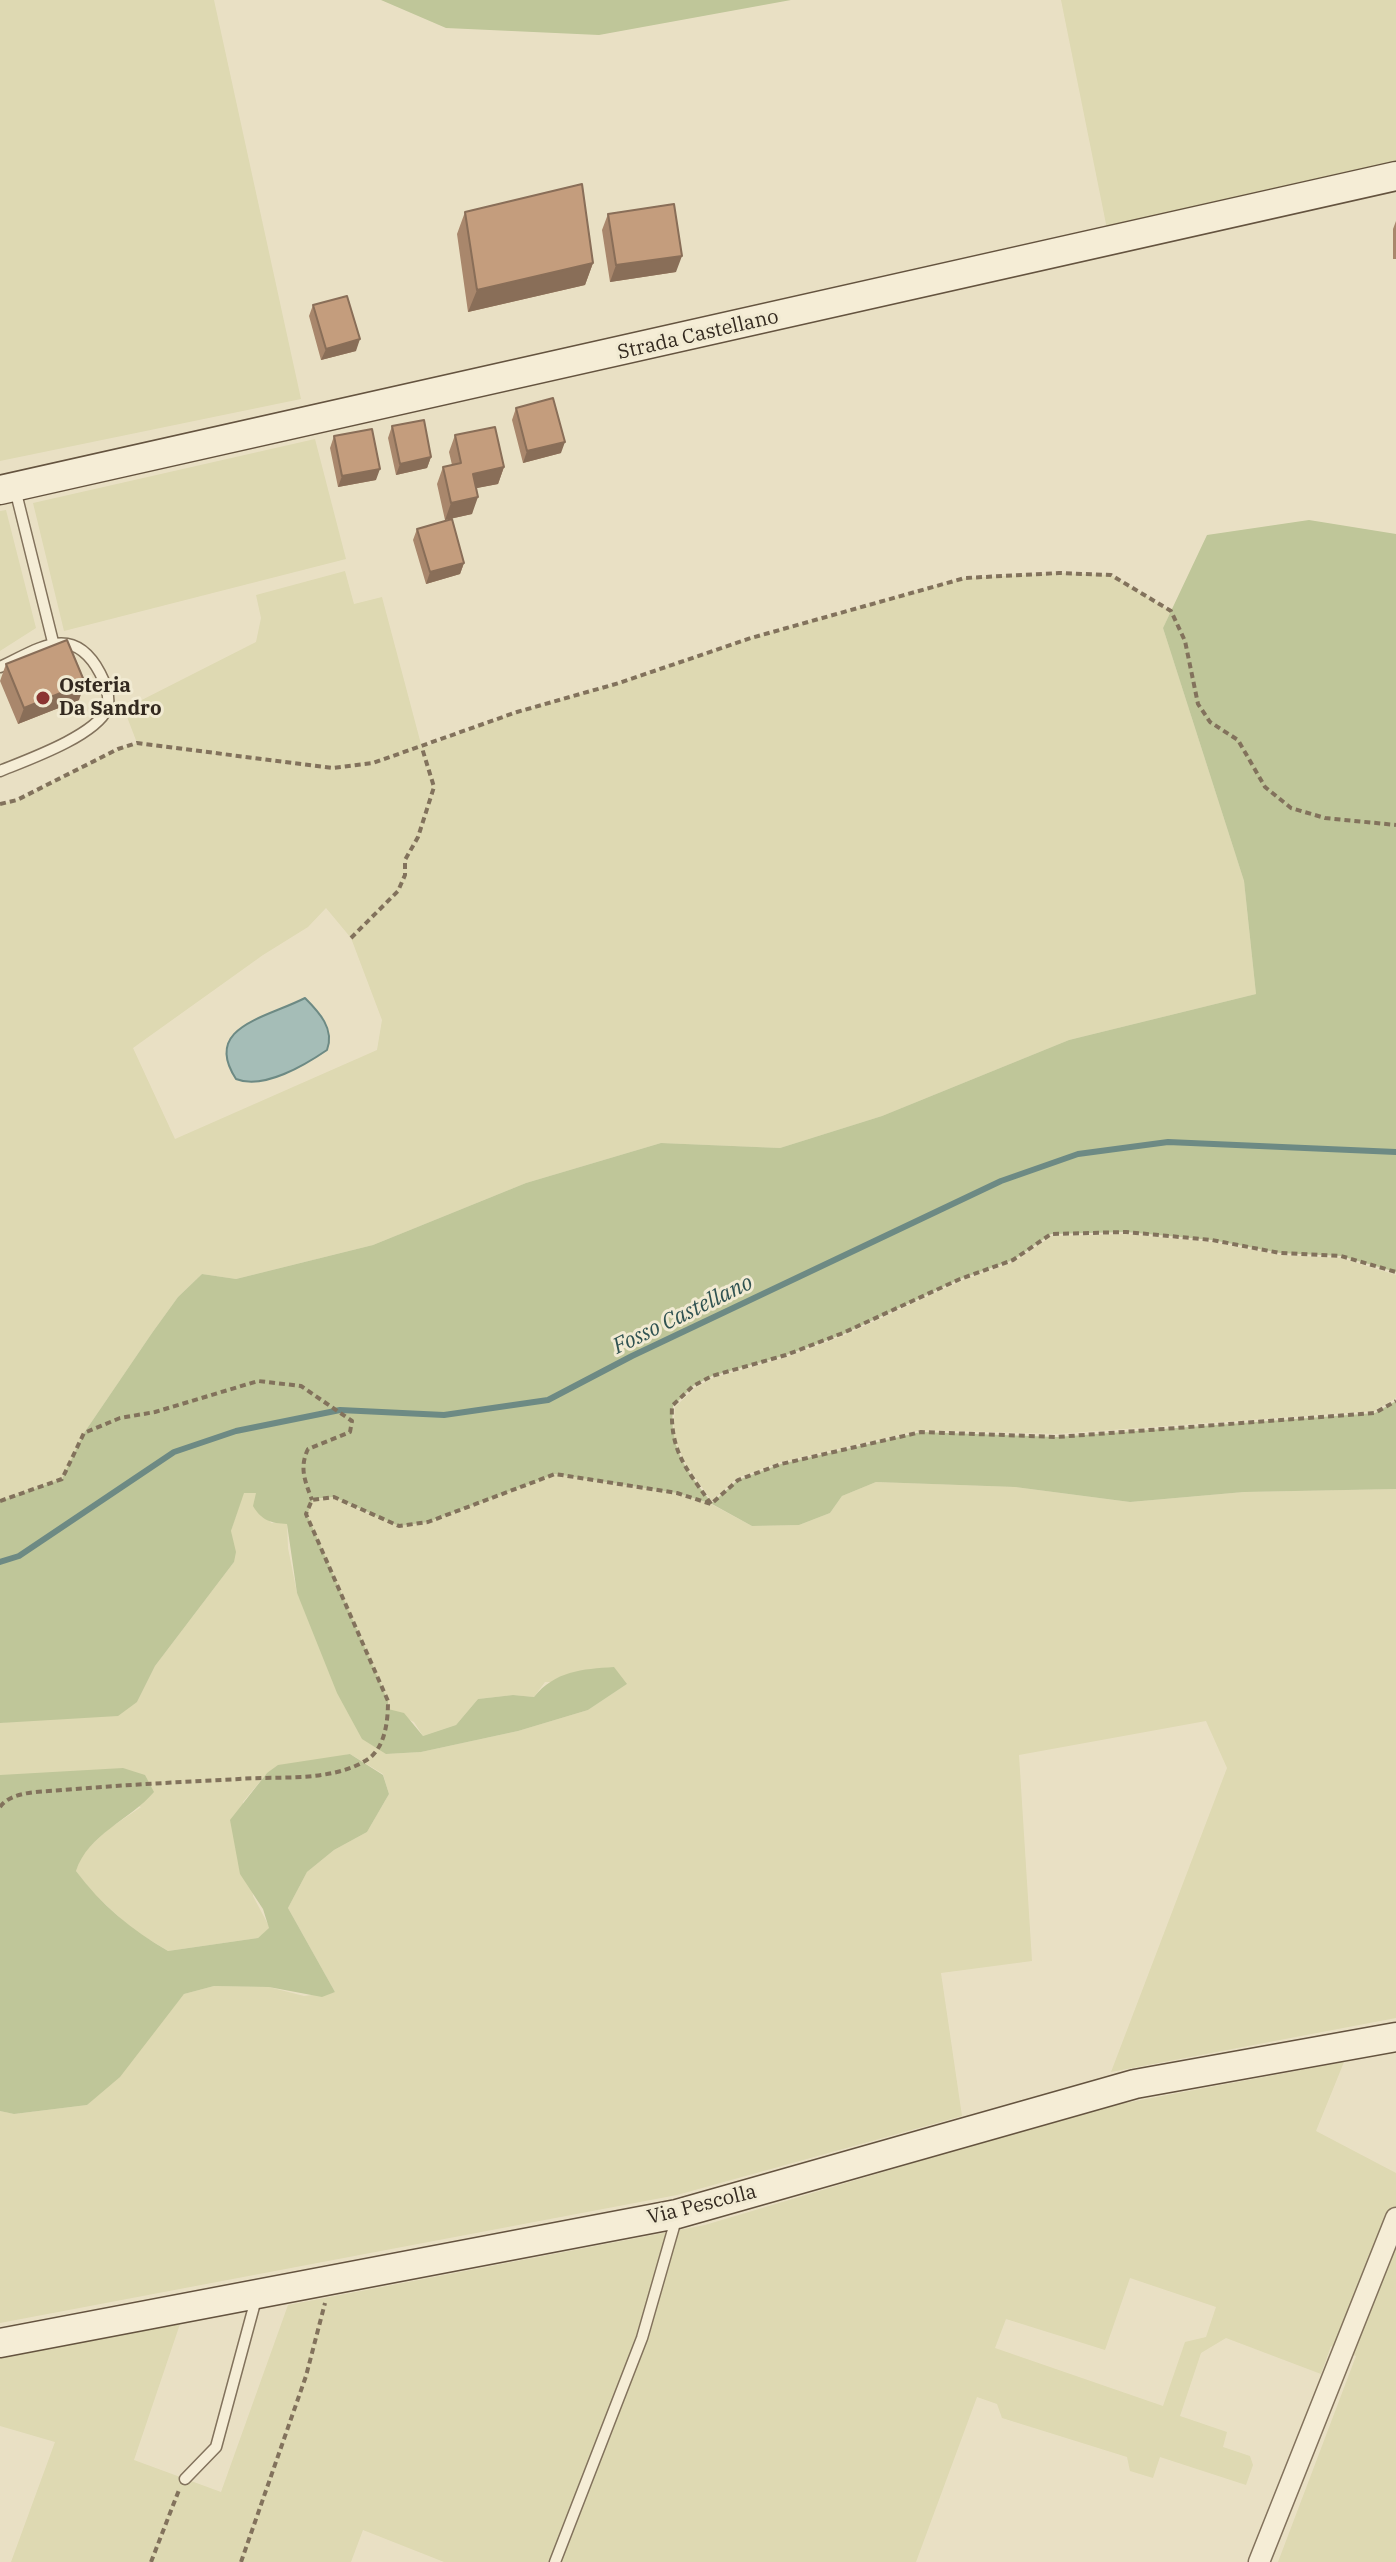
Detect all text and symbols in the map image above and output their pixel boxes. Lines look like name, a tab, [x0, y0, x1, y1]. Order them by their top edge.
street label: Strada Castellano	[615, 305, 781, 365]
place label: Osteria Da Sandro	[59, 674, 162, 721]
marker: Osteria Da Sandro	[34, 689, 52, 707]
water label: Fosso Castellano	[609, 1270, 757, 1360]
street label: Via Pescolla	[645, 2180, 759, 2230]

